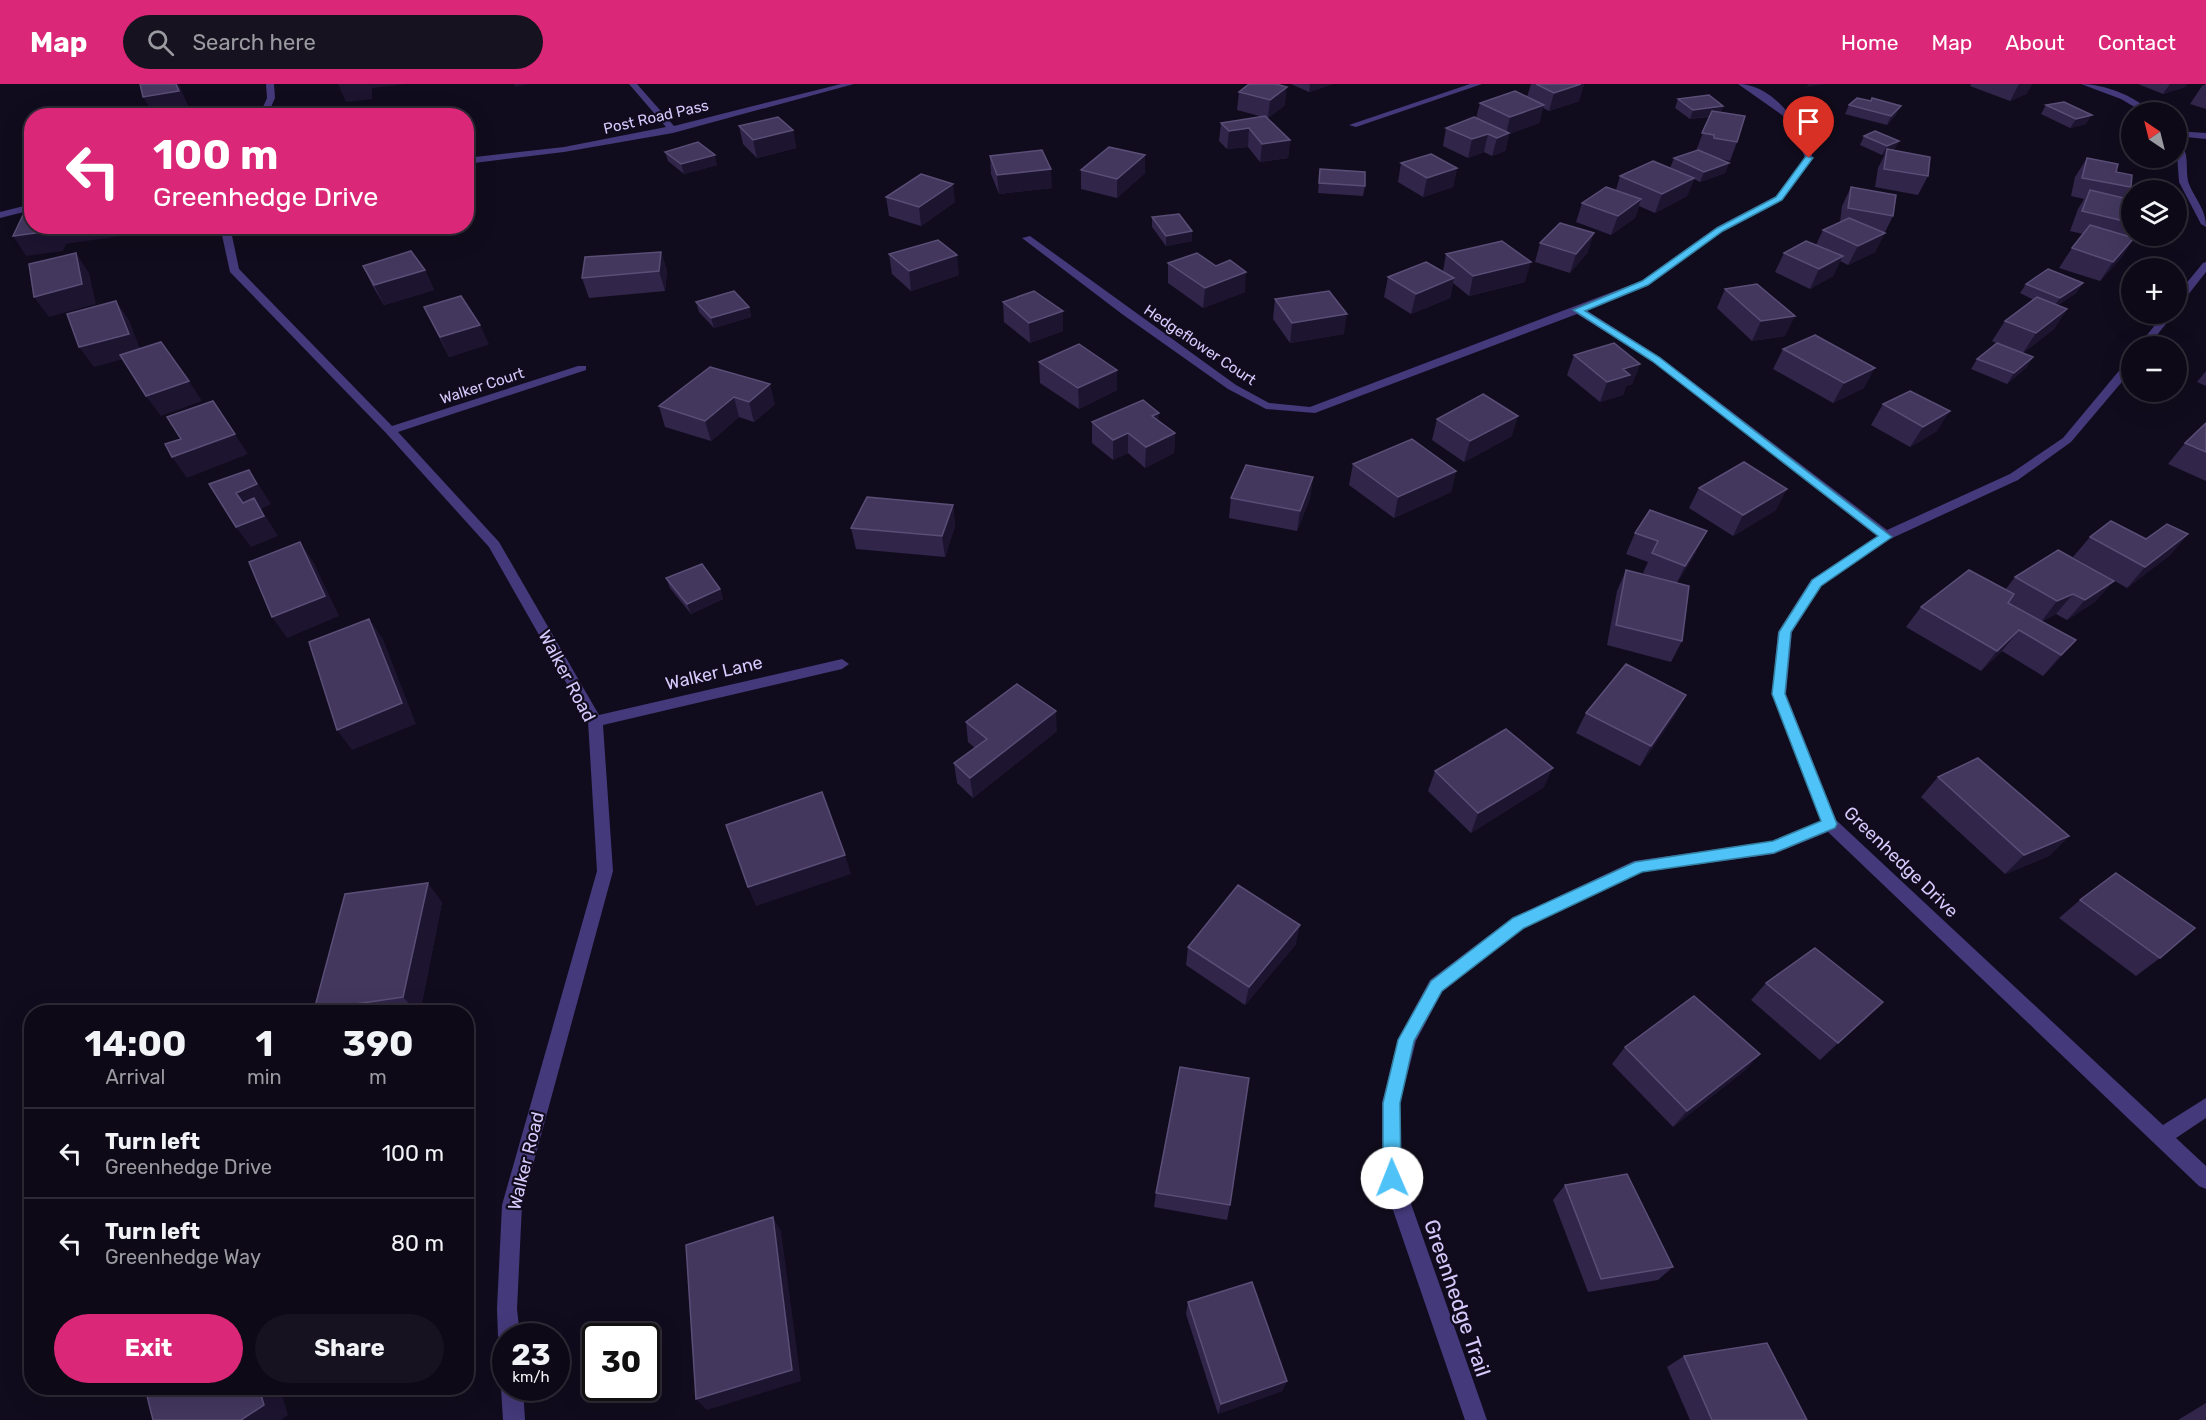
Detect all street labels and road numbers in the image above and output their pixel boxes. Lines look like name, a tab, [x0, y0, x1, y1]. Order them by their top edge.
street label: Post Road Pass	[602, 96, 711, 138]
street label: Hedgeflower Court	[1141, 301, 1260, 389]
street label: Walker Court	[438, 364, 527, 408]
street label: Walker Road	[534, 626, 600, 726]
street label: Walker Lane	[663, 651, 765, 695]
street label: Greenhedge Drive	[1839, 802, 1963, 922]
street label: Walker Road	[503, 1109, 549, 1213]
street label: Greenhedge Trail	[1419, 1216, 1496, 1380]

